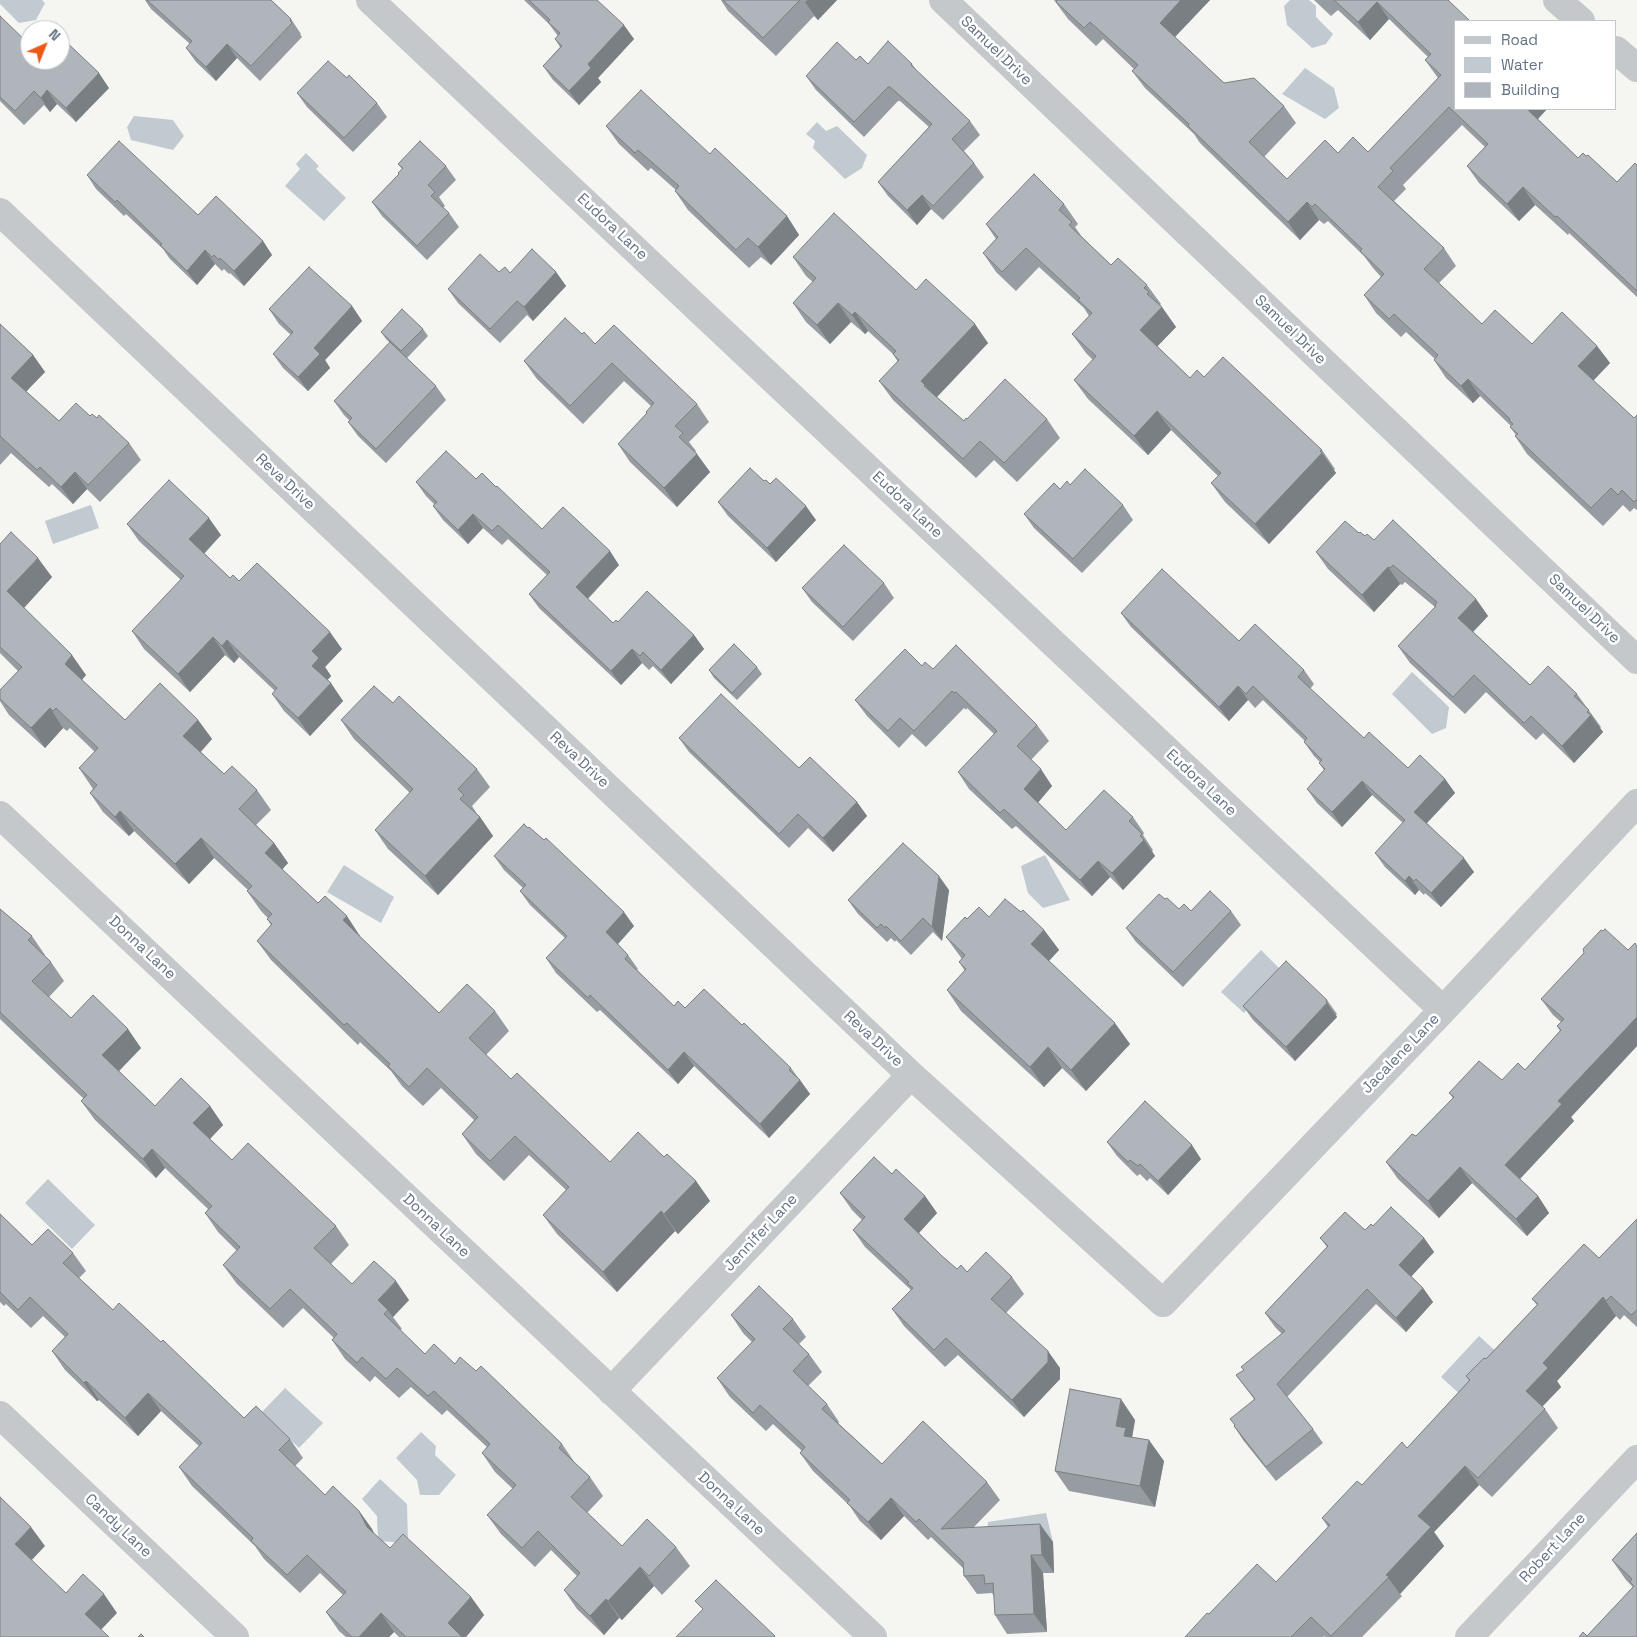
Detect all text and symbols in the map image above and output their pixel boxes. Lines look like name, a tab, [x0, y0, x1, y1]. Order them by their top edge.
street label: Samuel Drive	[957, 13, 1035, 89]
north arrow	[20, 20, 70, 70]
legend	[1454, 20, 1617, 110]
text: N	[45, 25, 64, 45]
text: Road	[1501, 30, 1538, 49]
text: Water	[1501, 55, 1543, 74]
text: Building	[1501, 80, 1560, 99]
street label: Eudora Lane	[573, 190, 651, 264]
street label: Samuel Drive	[1251, 292, 1329, 368]
street label: Reva Drive	[252, 450, 318, 514]
street label: Eudora Lane	[868, 468, 946, 542]
street label: Samuel Drive	[1545, 571, 1623, 647]
street label: Reva Drive	[546, 728, 612, 792]
street label: Eudora Lane	[1162, 746, 1240, 820]
street label: Donna Lane	[105, 912, 179, 984]
street label: Reva Drive	[840, 1007, 906, 1071]
street label: Jacalene Lane	[1358, 1010, 1444, 1098]
street label: Donna Lane	[399, 1190, 473, 1262]
street label: Jennifer Lane	[721, 1191, 801, 1275]
street label: Donna Lane	[694, 1468, 768, 1540]
street label: Candy Lane	[81, 1490, 155, 1562]
street label: Robert Lane	[1516, 1509, 1590, 1587]

